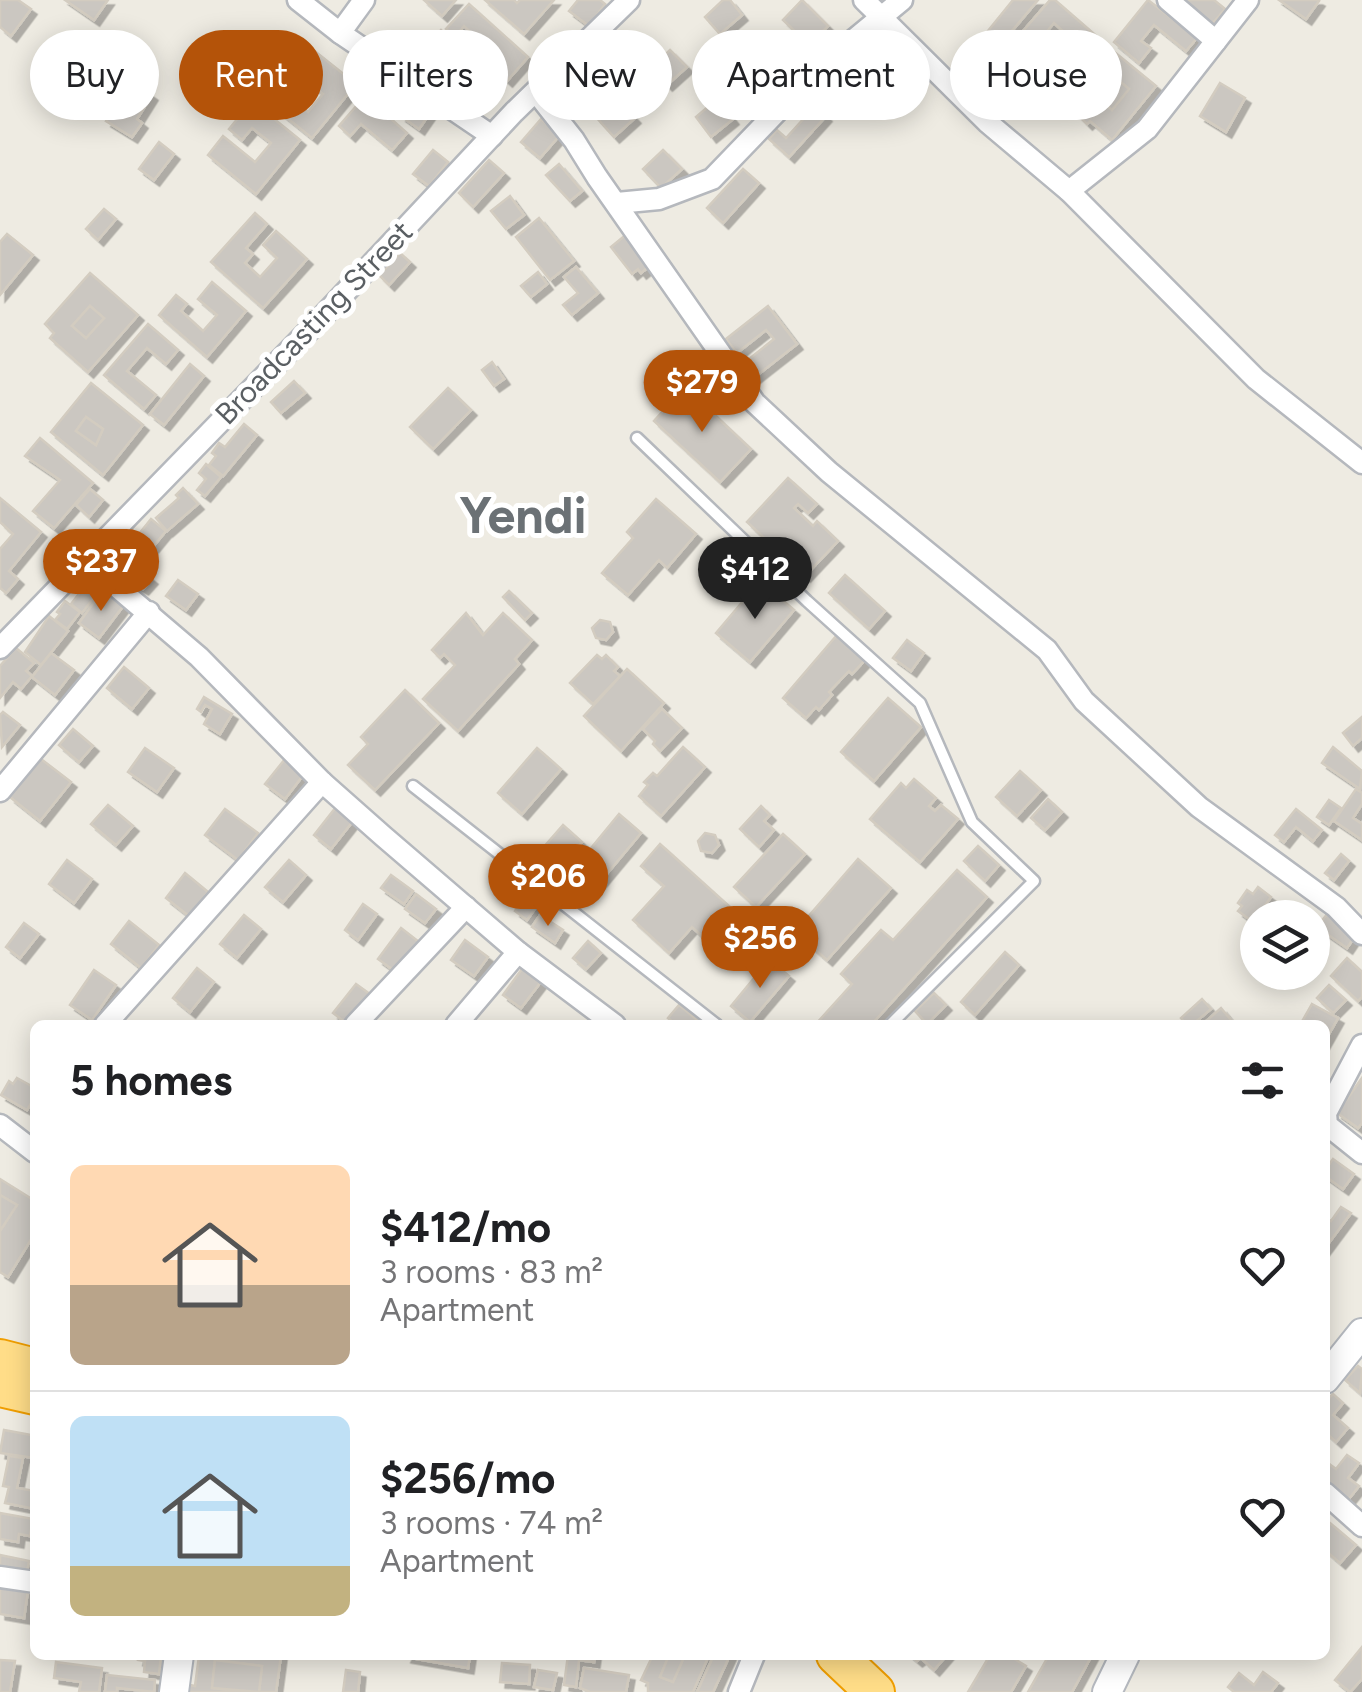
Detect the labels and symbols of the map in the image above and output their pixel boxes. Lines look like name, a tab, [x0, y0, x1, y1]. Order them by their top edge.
street label: Broadcasting Street	[207, 213, 420, 432]
pin: $279	[643, 350, 761, 435]
district label: Yendi	[460, 485, 587, 546]
pin: $237	[42, 529, 160, 614]
pin: $412	[696, 537, 814, 622]
pin: $206	[489, 844, 607, 929]
pin: $256	[701, 906, 819, 991]

